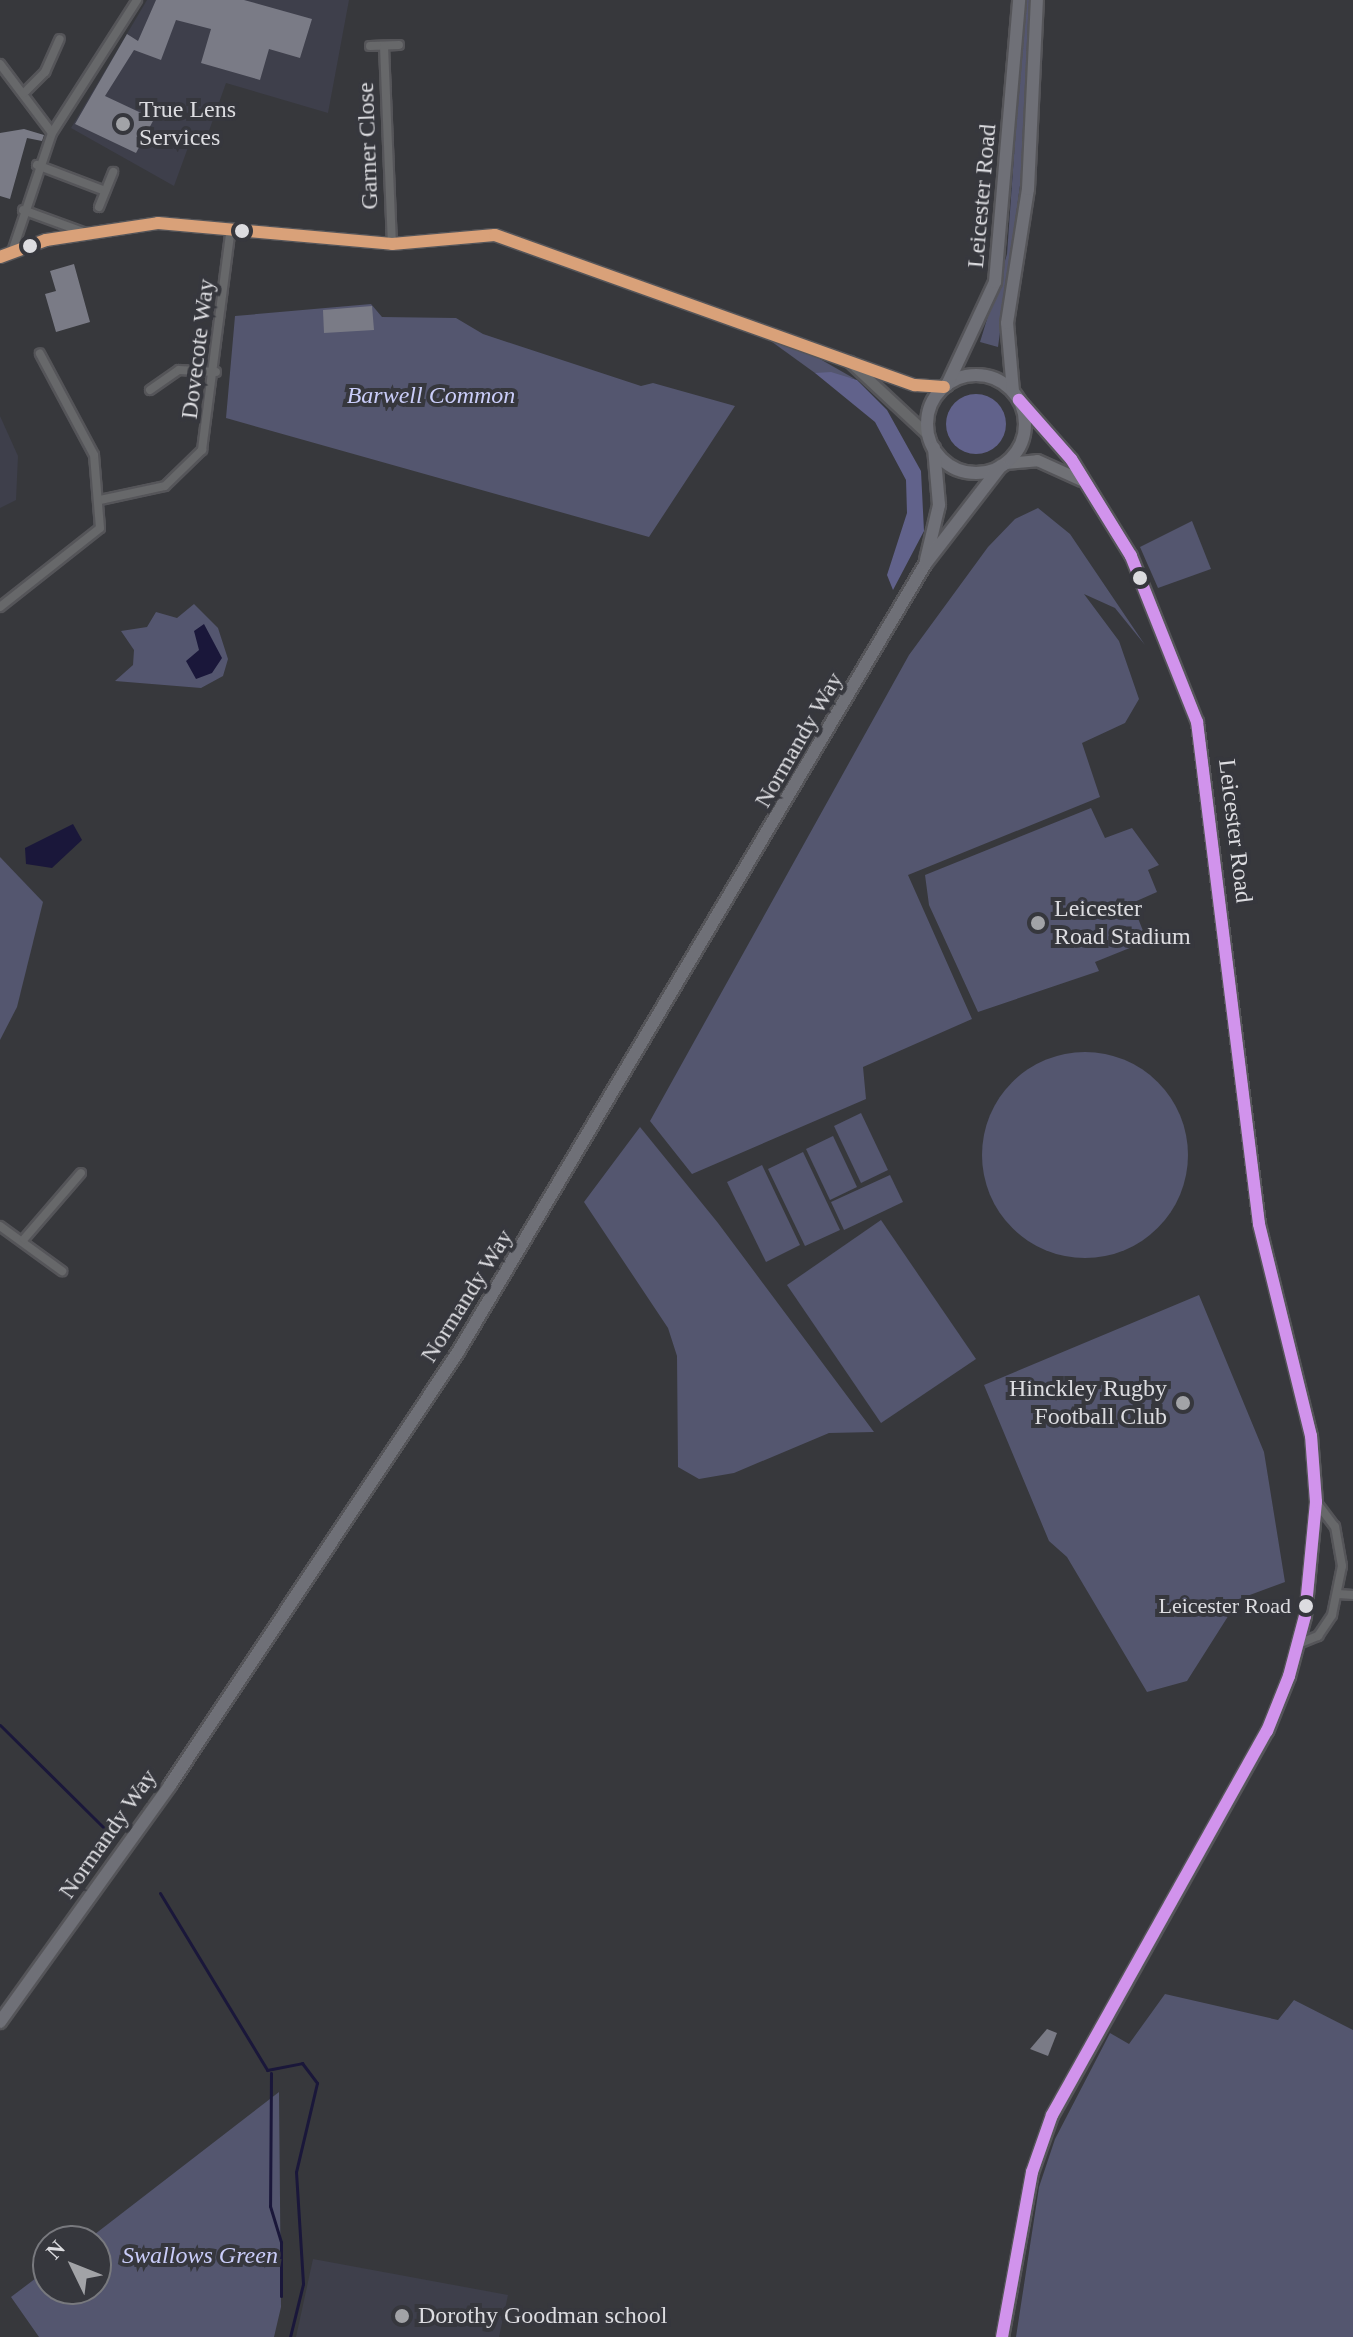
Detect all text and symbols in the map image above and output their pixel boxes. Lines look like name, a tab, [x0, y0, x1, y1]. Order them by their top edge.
street label: Garner Close	[351, 82, 385, 210]
place label: True Lens Services	[139, 96, 236, 152]
marker: True Lens Services	[114, 115, 132, 133]
street label: Leicester Road	[961, 123, 1003, 269]
unlabelled marker	[234, 223, 250, 239]
unlabelled marker	[22, 238, 38, 254]
street label: Dovecote Way	[175, 277, 221, 421]
park label: Barwell Common	[347, 382, 515, 410]
unlabelled marker	[1132, 570, 1148, 586]
street label: Normandy Way	[749, 667, 849, 813]
street label: Leicester Road	[1212, 757, 1258, 905]
place label: Leicester Road Stadium	[1054, 895, 1191, 951]
marker: Leicester Road Stadium	[1029, 914, 1047, 932]
street label: Normandy Way	[415, 1224, 519, 1368]
place label: Hinckley Rugby Football Club	[1009, 1375, 1167, 1431]
marker: Hinckley Rugby Football Club	[1174, 1394, 1192, 1412]
place label: Leicester Road	[1158, 1593, 1291, 1619]
marker: Leicester Road	[1298, 1598, 1314, 1614]
street label: Normandy Way	[53, 1763, 163, 1905]
north arrow	[32, 2225, 112, 2305]
text: N	[41, 2235, 70, 2264]
park label: Swallows Green	[122, 2242, 278, 2270]
place label: Dorothy Goodman school	[418, 2302, 667, 2330]
marker: Dorothy Goodman school	[393, 2307, 411, 2325]

